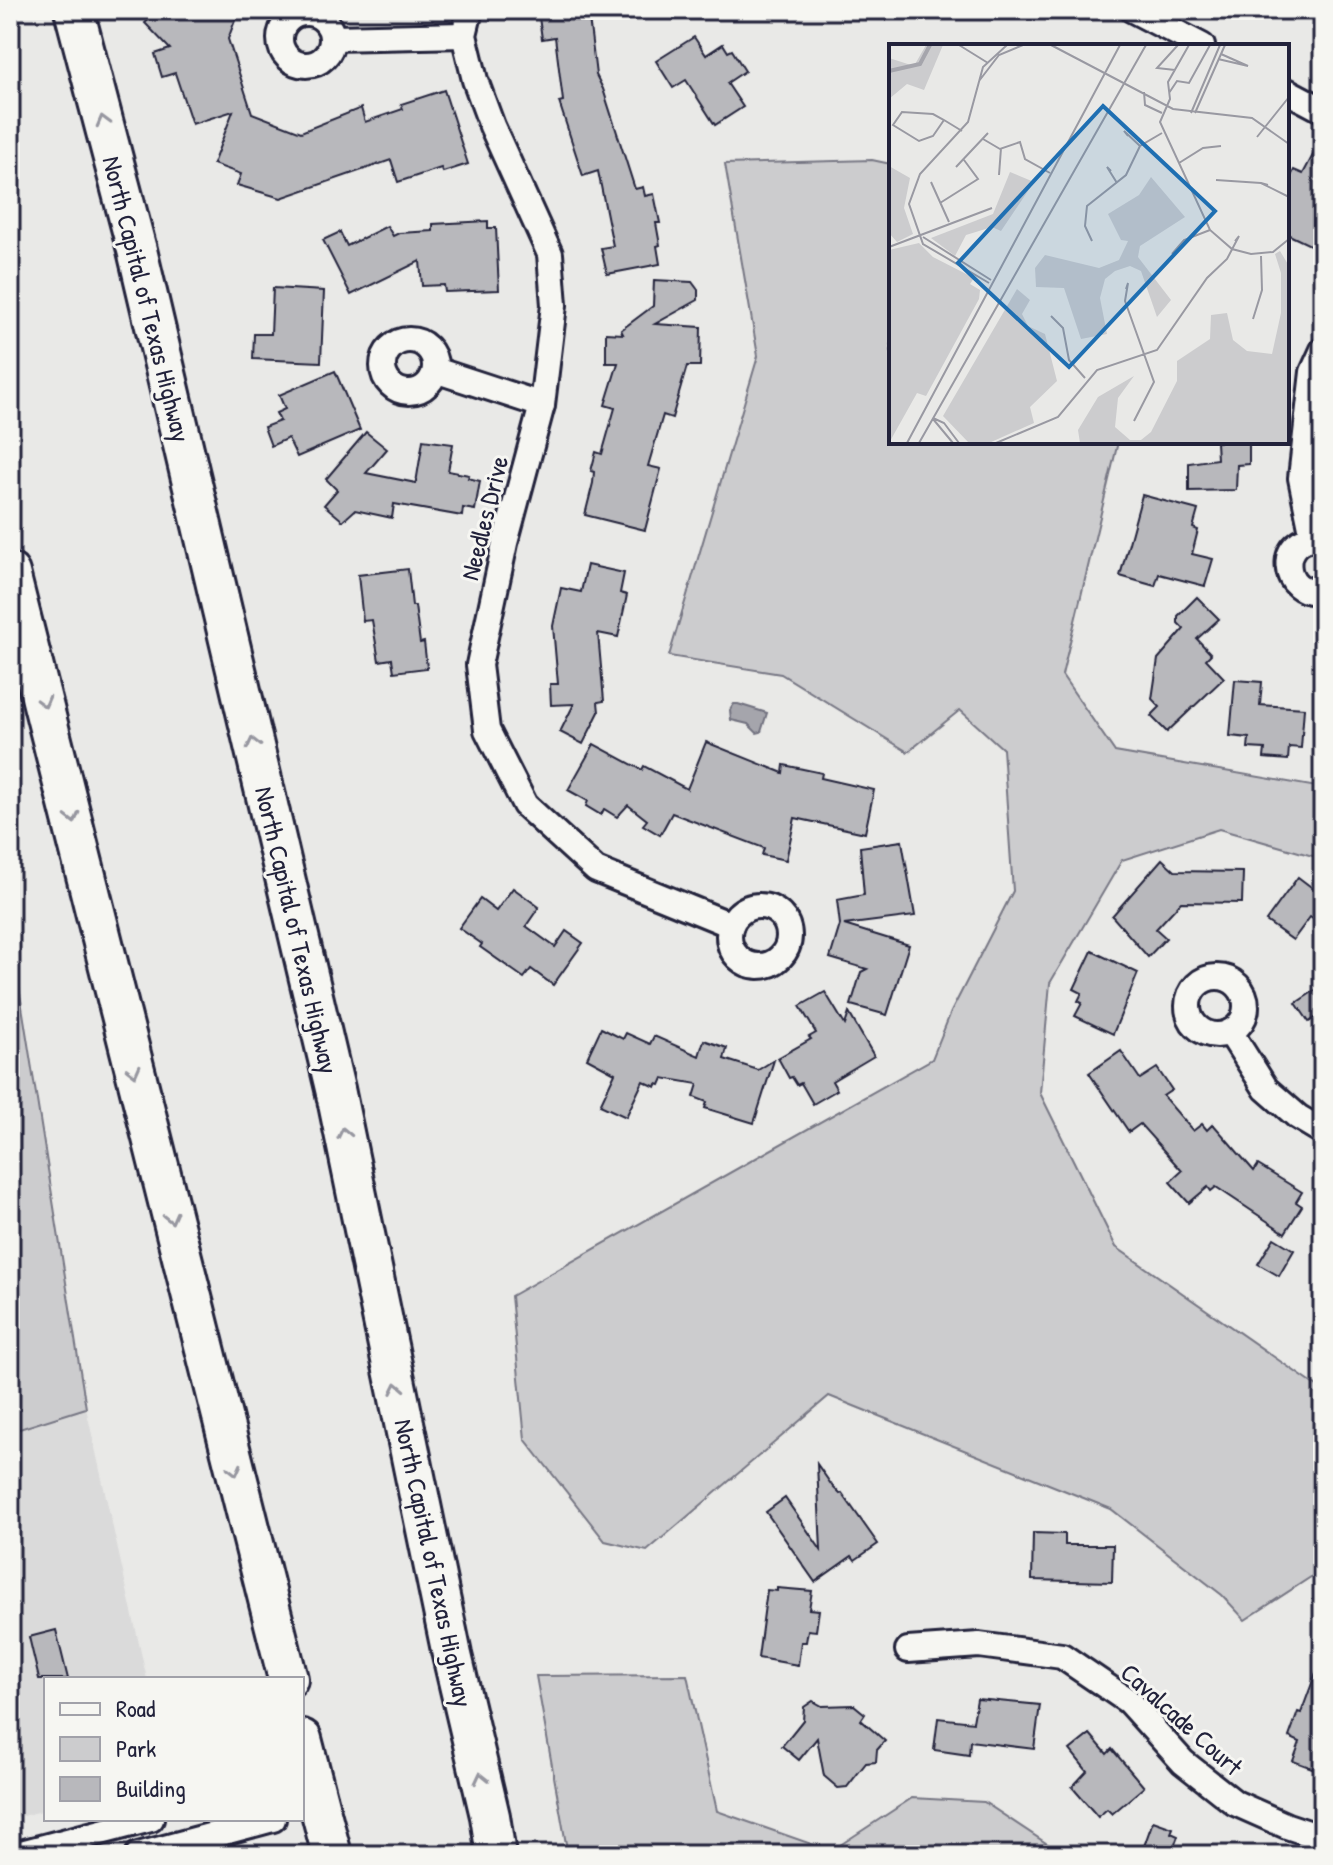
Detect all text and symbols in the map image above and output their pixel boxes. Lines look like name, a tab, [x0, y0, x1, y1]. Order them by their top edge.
inset map	[889, 44, 1289, 444]
one-way arrow	[96, 114, 113, 128]
street label: North Capital of Texas Highway	[95, 152, 199, 446]
street label: Needles Drive	[452, 452, 516, 584]
one-way arrow	[35, 695, 51, 709]
one-way arrow	[246, 737, 263, 751]
street label: North Capital of Texas Highway	[247, 783, 347, 1077]
one-way arrow	[64, 811, 81, 825]
one-way arrow	[125, 1063, 142, 1077]
one-way arrow	[336, 1127, 353, 1140]
one-way arrow	[161, 1210, 178, 1224]
one-way arrow	[389, 1381, 406, 1395]
street label: North Capital of Texas Highway	[386, 1416, 482, 1710]
one-way arrow	[226, 1462, 243, 1476]
street label: Cavalcade Court	[1114, 1655, 1251, 1784]
legend	[44, 1677, 304, 1821]
text: Road	[116, 1692, 155, 1724]
text: Park	[116, 1732, 156, 1764]
text: Building	[116, 1772, 186, 1804]
one-way arrow	[474, 1772, 491, 1786]

